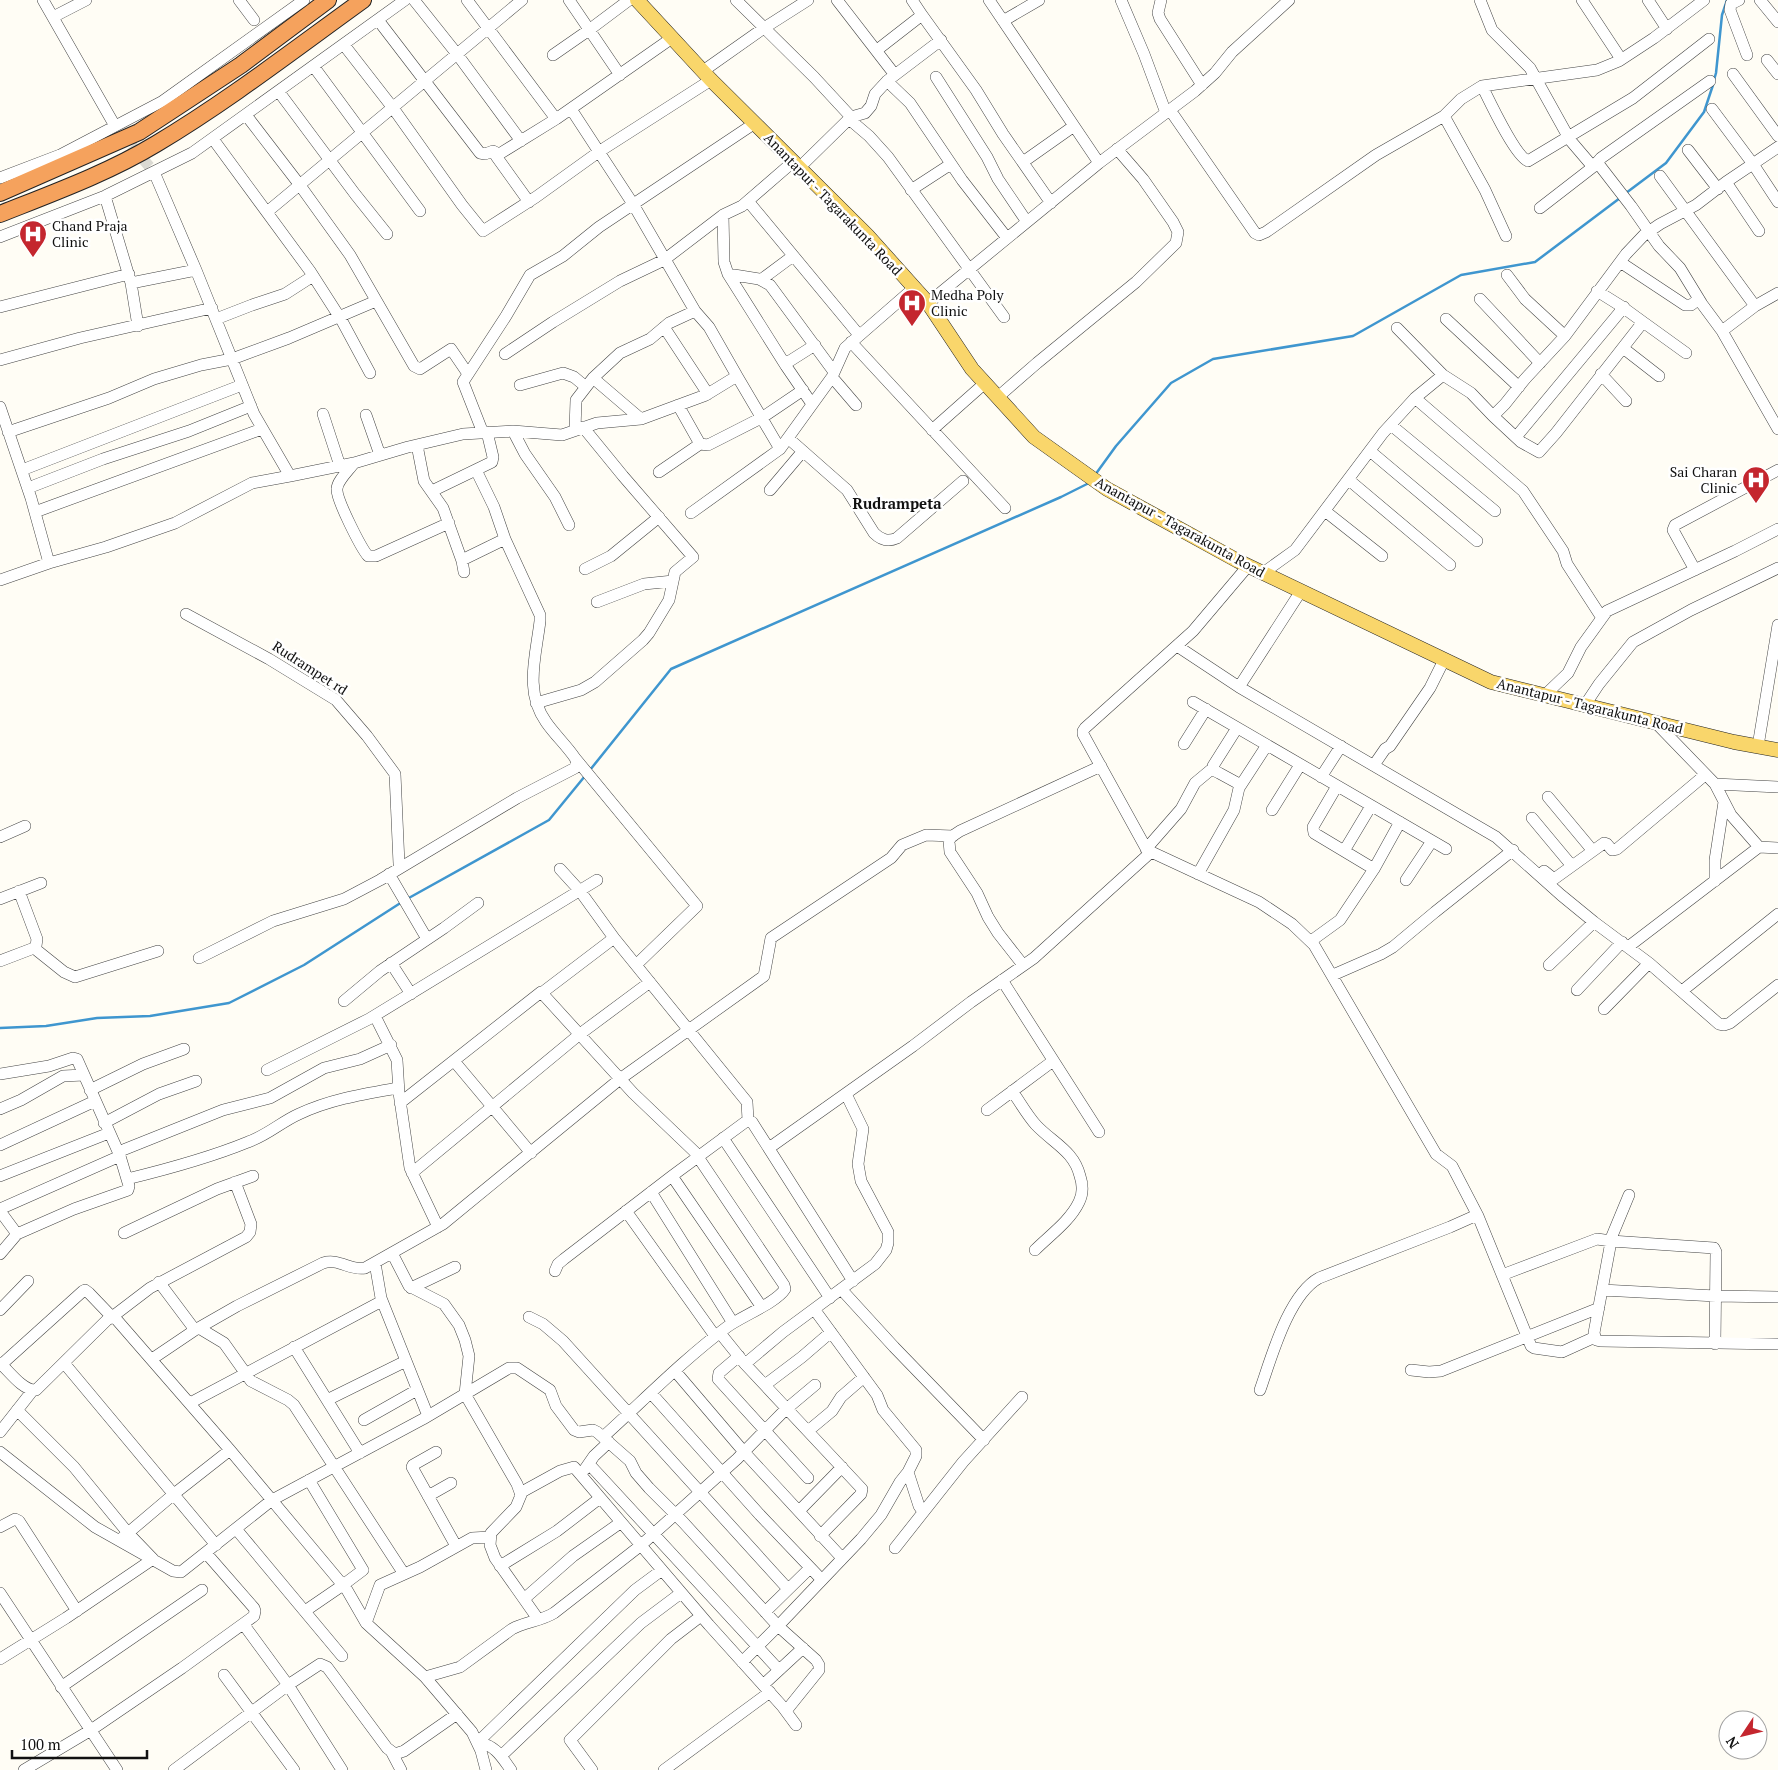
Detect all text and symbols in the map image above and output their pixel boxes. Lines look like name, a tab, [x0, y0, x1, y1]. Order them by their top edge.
street label: Anantapur - Tagarakunta Road	[760, 128, 907, 279]
place label: Chand Praja Clinic	[52, 216, 128, 251]
hospital icon: Chand Praja Clinic	[18, 219, 48, 258]
place label: Medha Poly Clinic	[931, 285, 1005, 320]
hospital icon: Medha Poly Clinic	[897, 288, 927, 327]
place label: Sai Charan Clinic	[1670, 462, 1738, 497]
hospital icon: Sai Charan Clinic	[1741, 465, 1771, 504]
street label: Anantapur - Tagarakunta Road	[1092, 472, 1269, 581]
district label: Rudrampeta	[853, 493, 942, 513]
street label: Rudrampet rd	[269, 636, 352, 699]
street label: Anantapur - Tagarakunta Road	[1495, 673, 1685, 738]
north arrow	[1718, 1710, 1768, 1760]
scale bar	[12, 1728, 148, 1760]
text: N	[1721, 1733, 1743, 1753]
text: 100 m	[20, 1734, 61, 1754]

